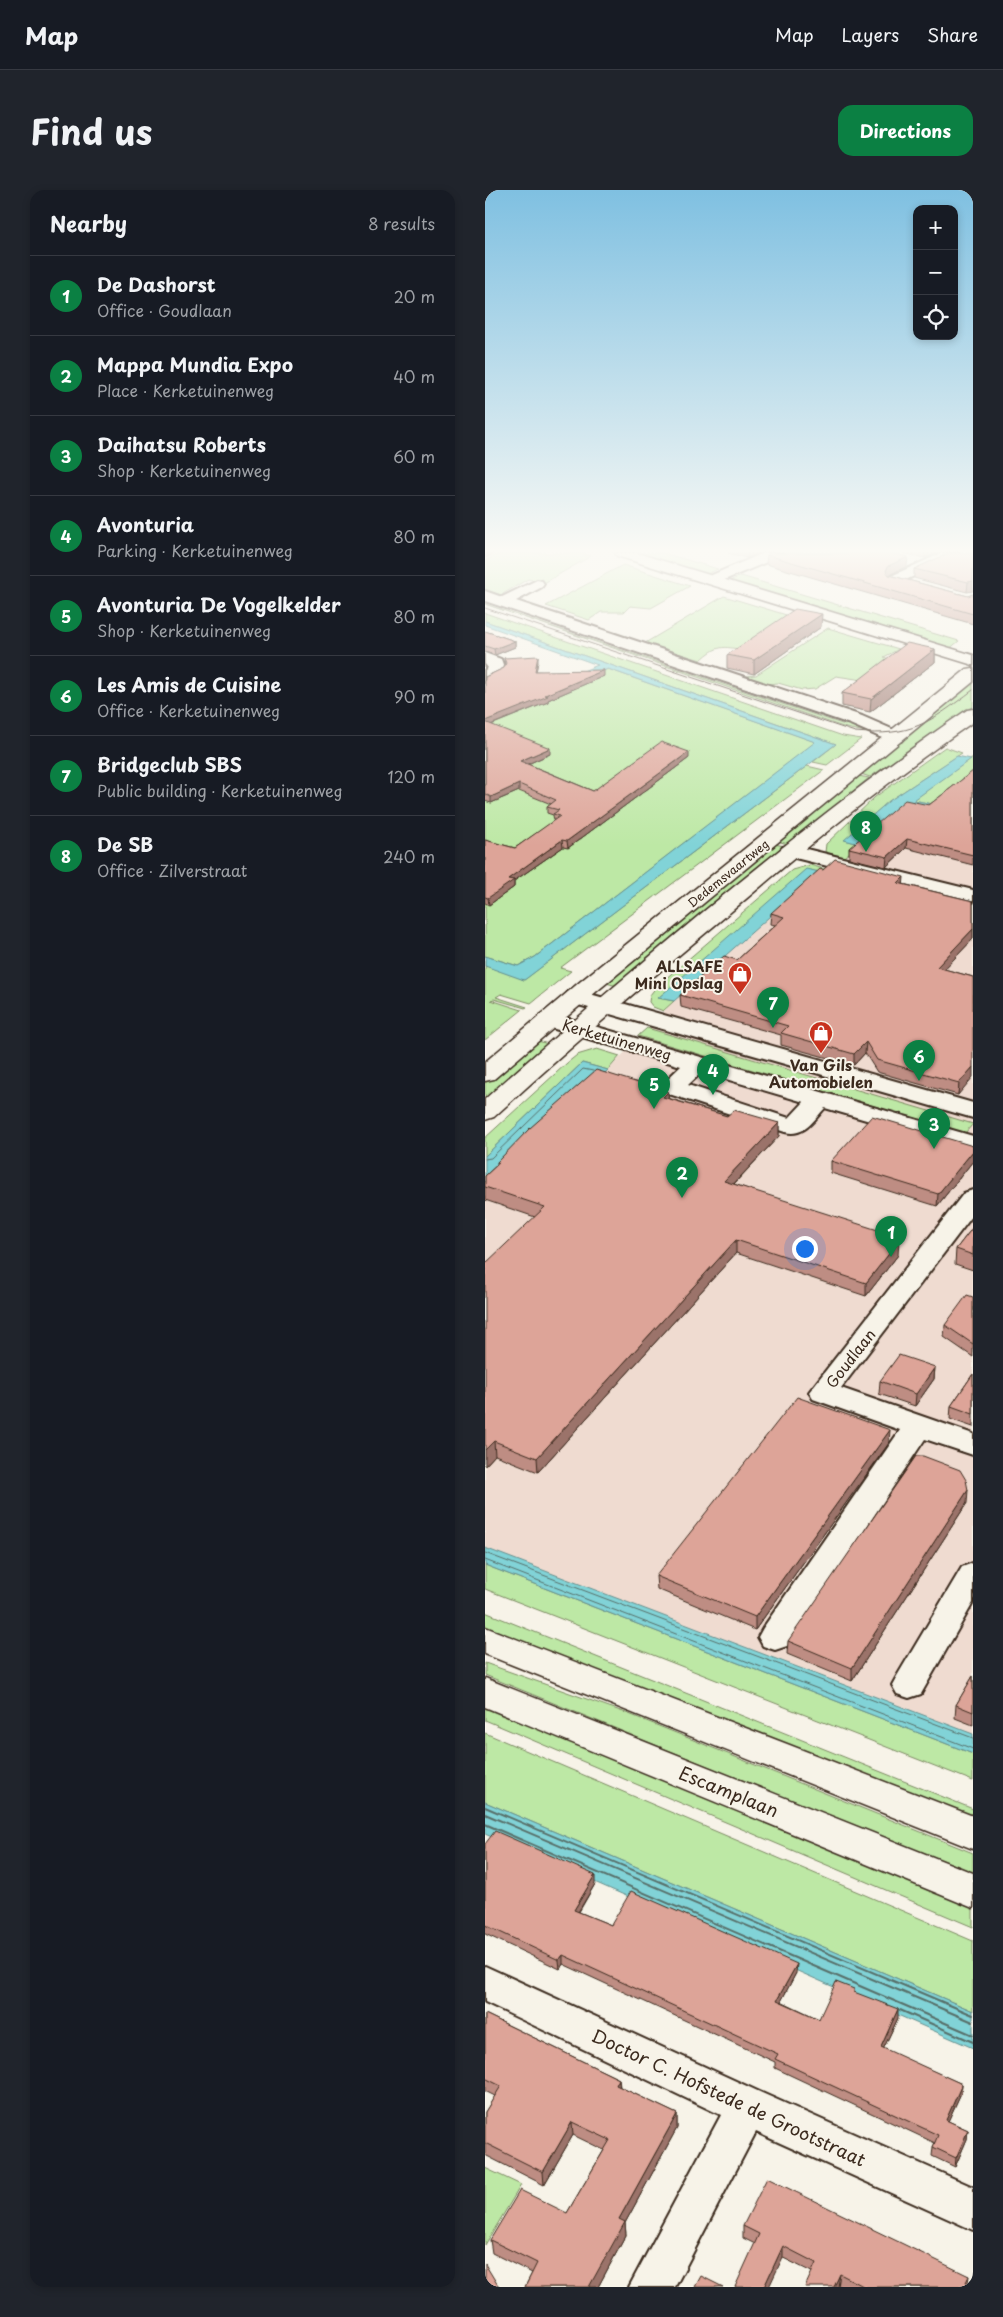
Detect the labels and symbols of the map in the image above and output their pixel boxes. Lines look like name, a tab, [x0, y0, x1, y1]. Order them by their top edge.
pin: 8	[850, 811, 882, 852]
street label: Dedemsvaartweg	[684, 835, 772, 911]
place label: ALLSAFE Mini Opslag	[635, 954, 723, 994]
shop icon: ALLSAFE Mini Opslag	[727, 961, 753, 995]
pin: 7	[757, 987, 789, 1028]
street label: Kerketuinenweg	[560, 1012, 674, 1066]
shop icon: Van Gils Automobielen	[808, 1020, 834, 1054]
pin: 6	[903, 1040, 935, 1081]
place label: Van Gils Automobielen	[769, 1053, 873, 1093]
pin: 4	[697, 1054, 729, 1095]
pin: 5	[638, 1068, 670, 1109]
pin: 3	[918, 1108, 950, 1149]
pin: 2	[666, 1157, 698, 1198]
pin: 1	[875, 1216, 907, 1257]
your location	[792, 1236, 818, 1262]
street label: Goudlaan	[820, 1324, 880, 1392]
street label: Escamplaan	[675, 1759, 783, 1823]
street label: Doctor C. Hofstede de Grootstraat	[587, 2021, 871, 2173]

